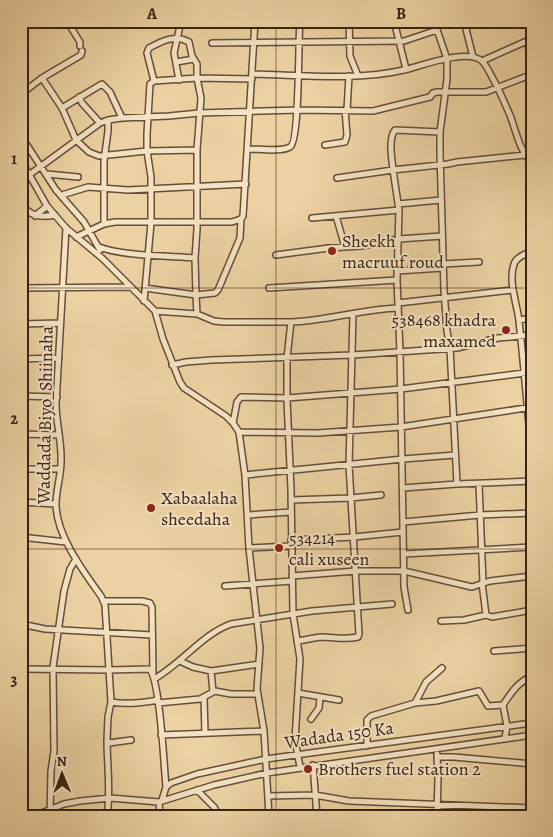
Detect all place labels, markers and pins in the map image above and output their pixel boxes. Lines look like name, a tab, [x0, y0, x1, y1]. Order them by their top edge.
place label: Sheekh macruuf roud	[342, 229, 444, 274]
marker: Sheekh macruuf roud	[326, 245, 338, 257]
place label: 538468 khadra maxamed	[392, 308, 497, 353]
marker: 538468 khadra maxamed	[500, 324, 512, 336]
place label: Xabaalaha sheedaha	[161, 486, 238, 531]
marker: Xabaalaha sheedaha	[145, 502, 157, 514]
place label: 534214 cali xuseen	[289, 526, 370, 571]
marker: 534214 cali xuseen	[273, 542, 285, 554]
place label: Brothers fuel station 2	[318, 757, 481, 781]
marker: Brothers fuel station 2	[302, 763, 314, 775]

